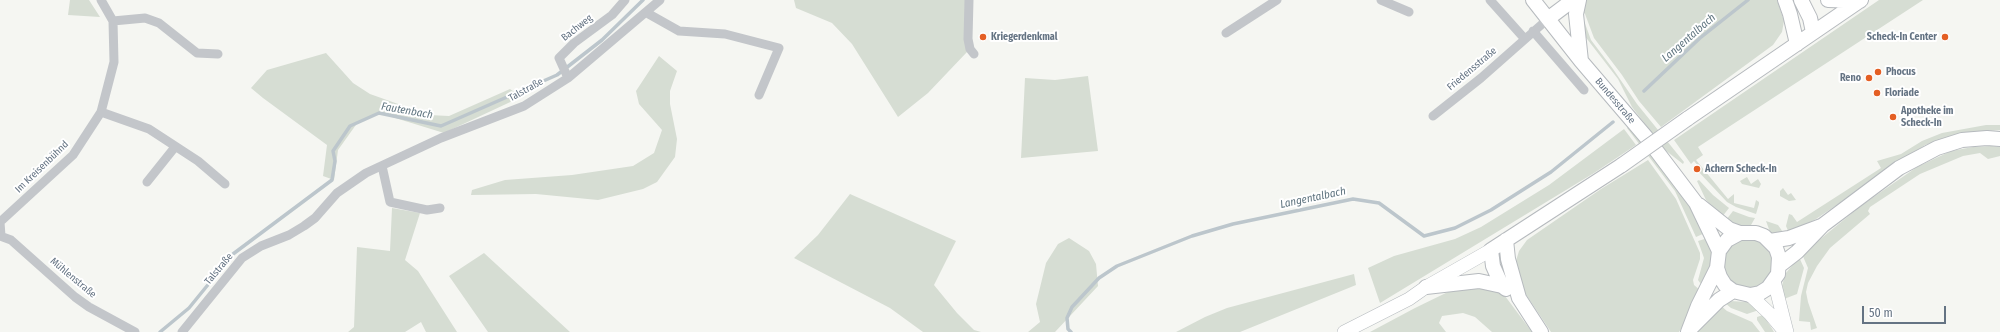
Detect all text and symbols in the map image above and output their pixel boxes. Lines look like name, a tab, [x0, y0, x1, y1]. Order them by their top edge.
water label: Langentalbach	[1660, 11, 1718, 65]
street label: Bachweg	[559, 12, 595, 44]
place label: Kriegerdenkmal	[991, 31, 1057, 43]
place label: Scheck-In Center	[1867, 31, 1937, 43]
marker: Kriegerdenkmal	[978, 32, 988, 42]
marker: Scheck-In Center	[1940, 32, 1950, 42]
street label: Friedensstraße	[1445, 45, 1499, 93]
place label: Phocus	[1886, 66, 1916, 78]
marker: Phocus	[1873, 67, 1883, 77]
place label: Reno	[1840, 72, 1861, 84]
marker: Reno	[1864, 73, 1874, 83]
street label: Talstraße	[507, 76, 545, 104]
street label: Bundesstraße	[1592, 76, 1638, 126]
place label: Floriade	[1885, 87, 1919, 99]
marker: Floriade	[1872, 88, 1882, 98]
water label: Fautenbach	[380, 100, 434, 122]
place label: Apotheke im Scheck-In	[1901, 105, 1953, 128]
marker: Apotheke im Scheck-In	[1888, 112, 1898, 122]
street label: Im Kreisenbühnd	[13, 139, 71, 195]
place label: Achern Scheck-In	[1705, 163, 1777, 175]
marker: Achern Scheck-In	[1692, 164, 1702, 174]
water label: Langentalbach	[1279, 185, 1347, 211]
street label: Talstraße	[202, 251, 236, 287]
street label: Mühlenstraße	[48, 255, 98, 301]
scale bar	[1864, 298, 1948, 324]
text: 50 m	[1869, 306, 1893, 320]

